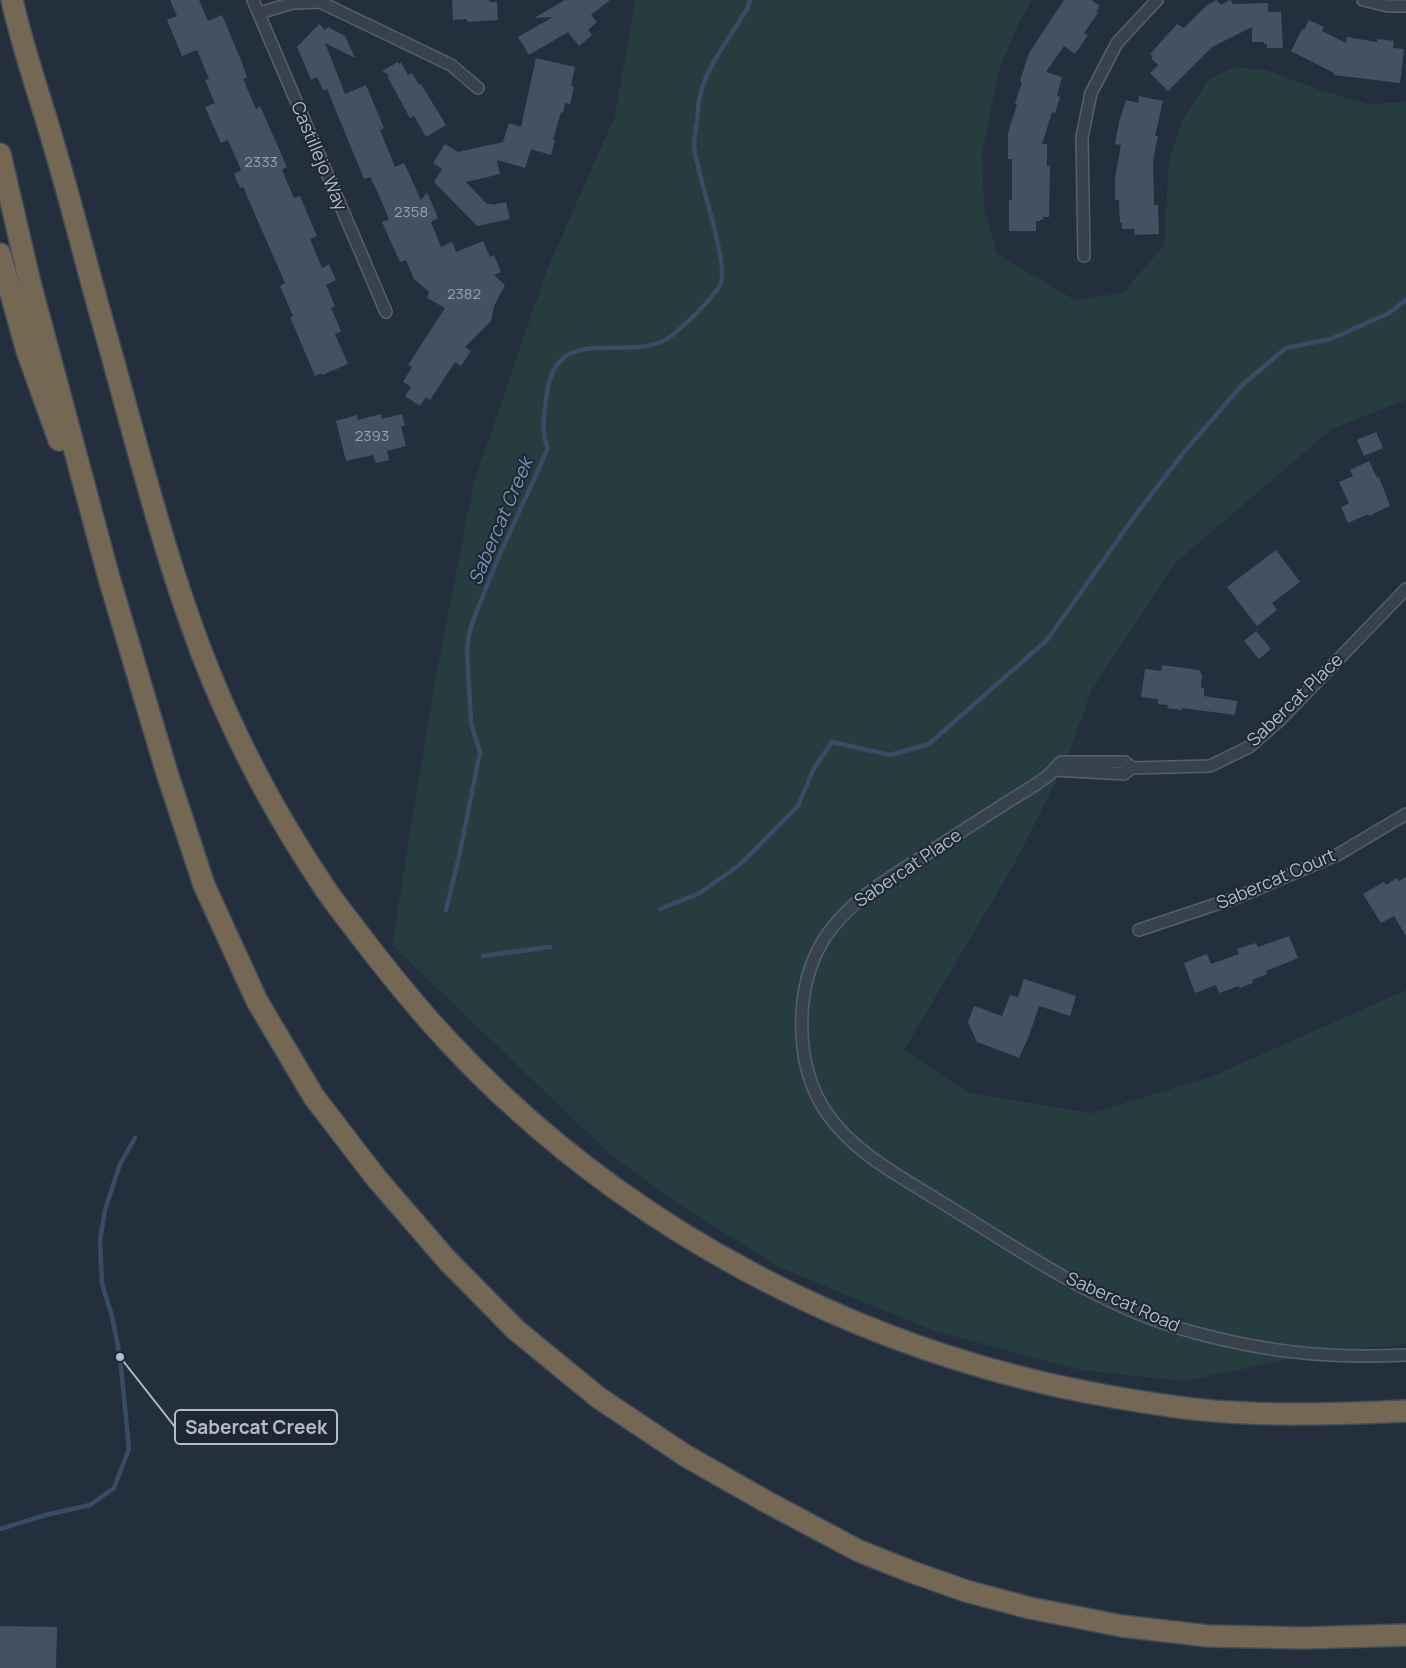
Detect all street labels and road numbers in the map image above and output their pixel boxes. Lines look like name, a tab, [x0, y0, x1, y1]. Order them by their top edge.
street label: Castillejo Way	[286, 97, 354, 214]
street label: Sabercat Place	[1241, 647, 1347, 751]
street label: Sabercat Place	[849, 822, 966, 912]
street label: Sabercat Court	[1212, 842, 1339, 914]
street label: Sabercat Road	[1063, 1265, 1184, 1337]

